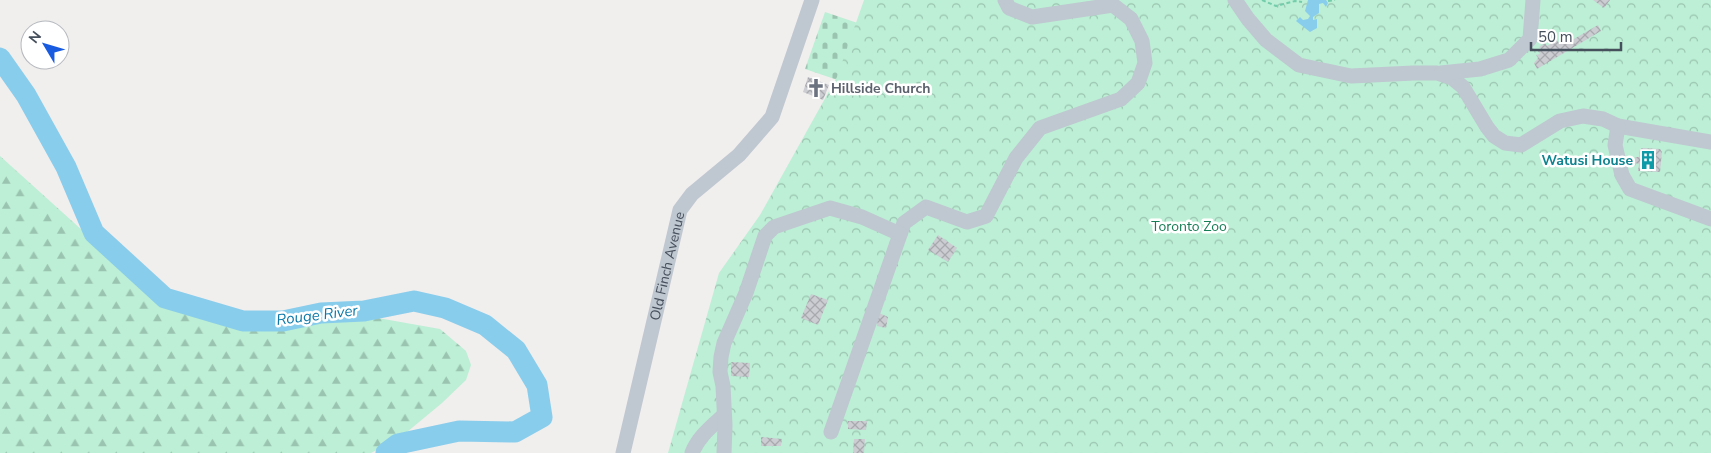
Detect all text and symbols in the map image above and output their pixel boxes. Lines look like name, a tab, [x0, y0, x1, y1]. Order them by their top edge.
north arrow	[20, 20, 70, 70]
scale bar	[1531, 20, 1621, 52]
text: N	[24, 27, 46, 47]
text: 50 m	[1538, 27, 1573, 47]
church icon: Hillside Church	[805, 77, 827, 99]
place label: Hillside Church	[831, 79, 930, 98]
building icon: Watusi House	[1637, 149, 1659, 171]
place label: Watusi House	[1542, 151, 1633, 170]
street label: Old Finch Avenue	[645, 210, 689, 322]
park label: Toronto Zoo	[1151, 217, 1227, 236]
water label: Rouge River	[275, 300, 359, 330]

